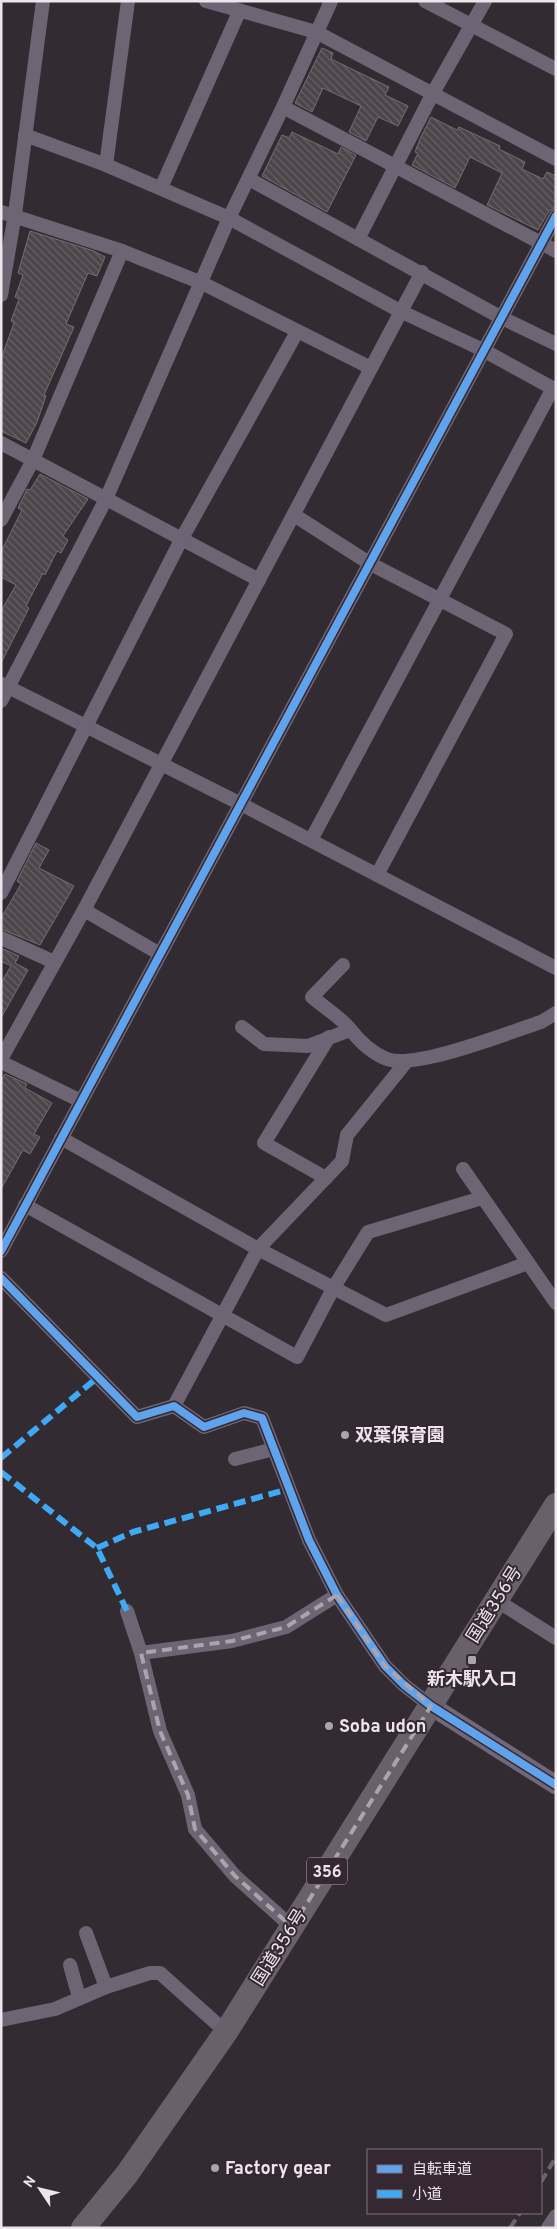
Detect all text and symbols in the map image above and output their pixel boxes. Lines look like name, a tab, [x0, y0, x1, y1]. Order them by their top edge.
place label: 双葉保育園	[355, 1425, 445, 1448]
marker: 双葉保育園	[339, 1429, 351, 1441]
street label: 国道356号	[463, 1562, 528, 1648]
marker: 新木駅入口	[466, 1654, 478, 1666]
place label: 新木駅入口	[427, 1669, 517, 1692]
place label: Soba udon	[339, 1716, 426, 1739]
marker: Soba udon	[323, 1720, 335, 1732]
road number: 356	[307, 1858, 347, 1884]
street label: 国道356号	[248, 1905, 313, 1991]
legend	[367, 2149, 542, 2214]
place label: Factory gear	[225, 2158, 331, 2181]
text: 自転車道	[412, 2161, 472, 2180]
marker: Factory gear	[209, 2162, 221, 2174]
north arrow	[15, 2164, 65, 2214]
text: N	[21, 2173, 40, 2191]
text: 小道	[412, 2186, 442, 2205]

